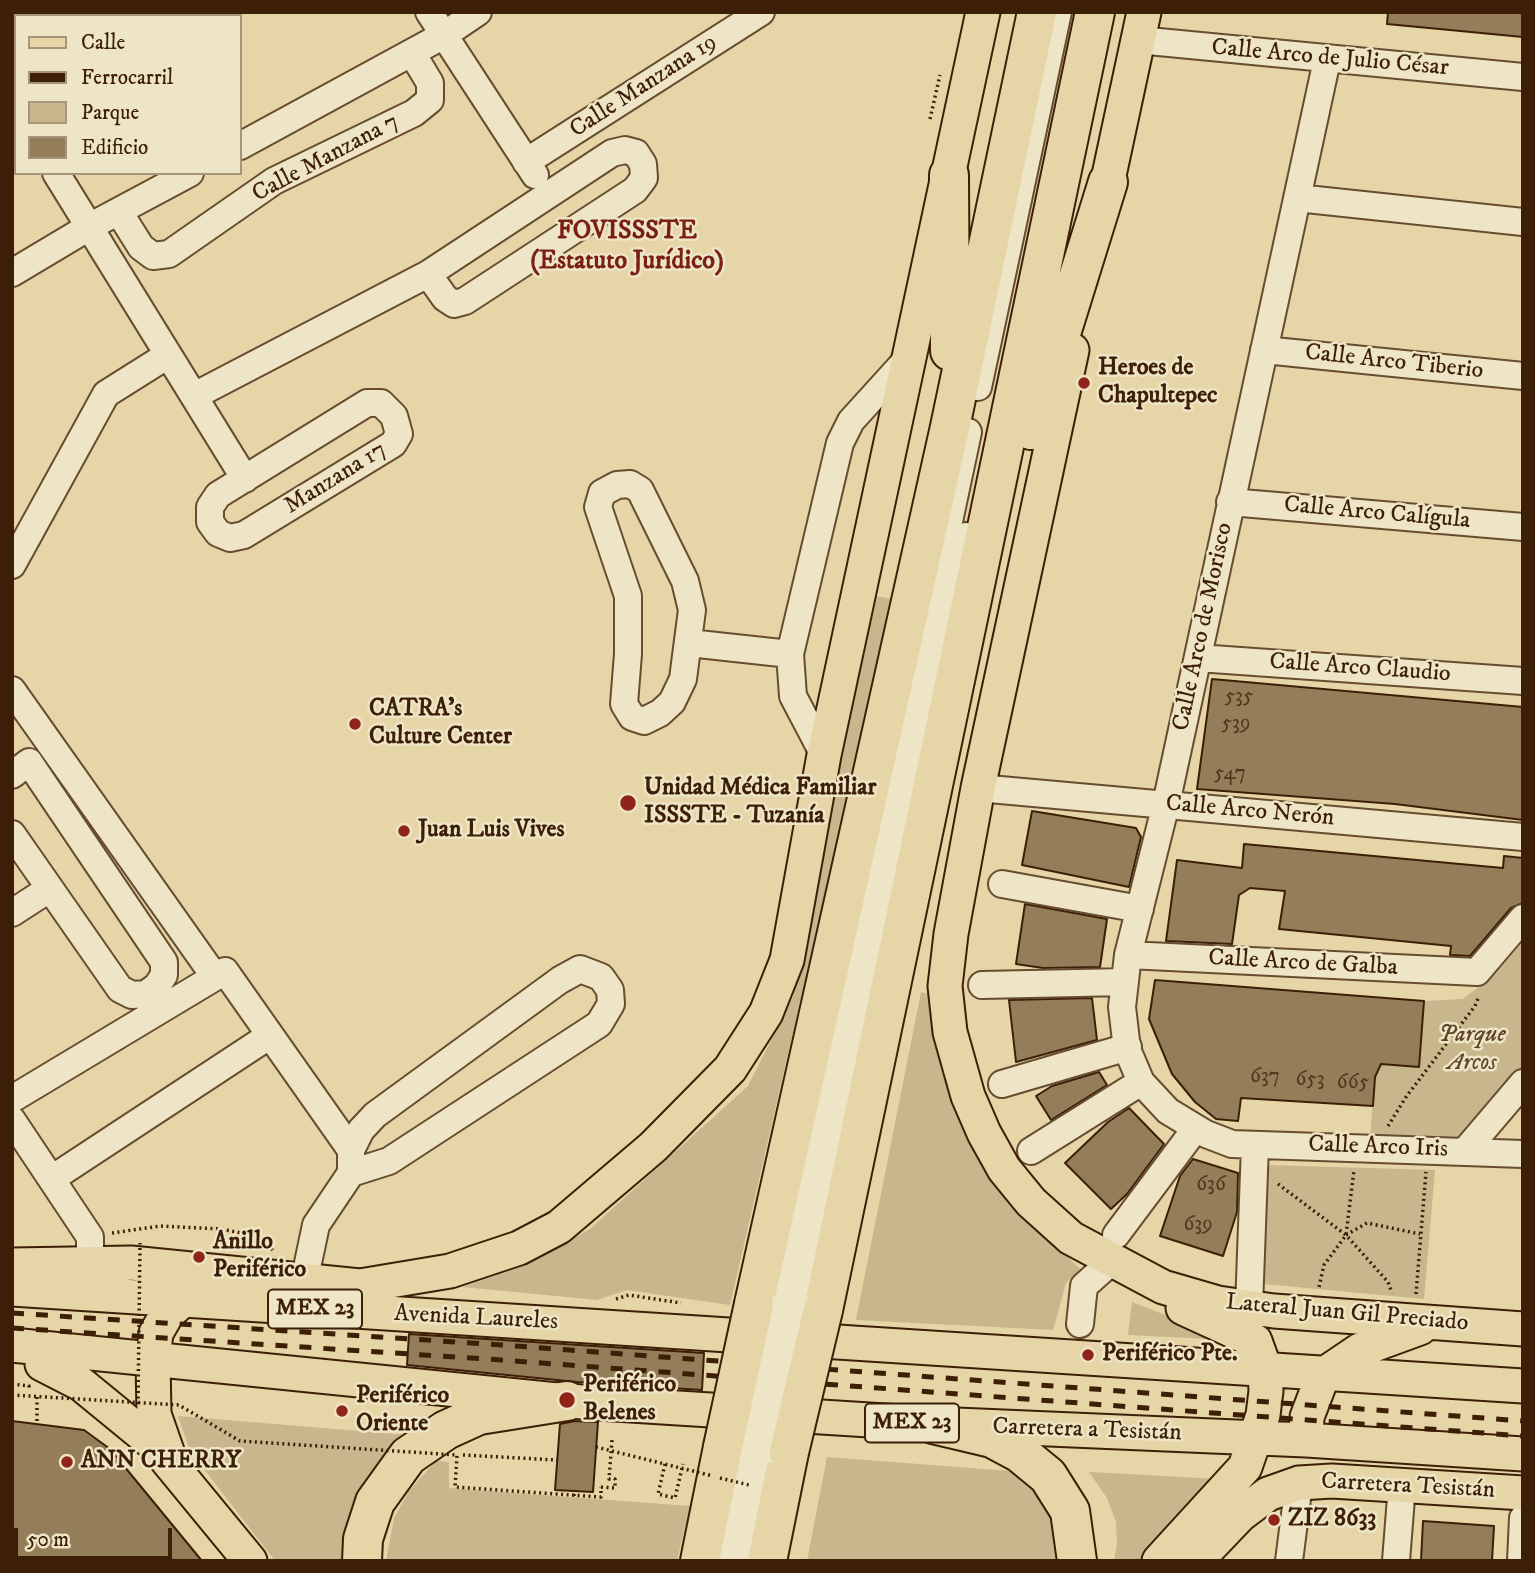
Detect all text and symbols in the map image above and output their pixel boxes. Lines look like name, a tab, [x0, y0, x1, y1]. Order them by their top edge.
legend	[14, 14, 242, 175]
street label: Calle Manzana 19	[565, 29, 723, 145]
text: Calle	[81, 30, 125, 56]
street label: Calle Arco de Julio César	[1210, 34, 1450, 84]
text: Ferrocarril	[81, 65, 173, 91]
text: Parque	[81, 100, 139, 126]
street label: Calle Manzana 7	[248, 108, 404, 210]
text: Edificio	[81, 135, 148, 161]
district label: FOVISSSTE (Estatuto Jurídico)	[530, 217, 724, 278]
street label: Calle Arco Tiberio	[1303, 339, 1485, 387]
place label: Heroes de Chapultepec	[1098, 355, 1217, 411]
marker: Heroes de Chapultepec	[1076, 375, 1092, 391]
street label: Manzana 17	[280, 436, 392, 522]
street label: Calle Arco Calígula	[1283, 492, 1471, 536]
street label: Calle Arco de Morisco	[1168, 520, 1240, 734]
street label: Calle Arco Claudio	[1268, 648, 1452, 690]
house number: 535	[1225, 685, 1253, 711]
place label: CATRA's Culture Center	[369, 696, 512, 752]
house number: 539	[1222, 712, 1250, 738]
marker: CATRA's Culture Center	[347, 716, 363, 732]
house number: 547	[1214, 762, 1246, 788]
place label: Unidad Médica Familiar ISSSTE - Tuzanía	[644, 775, 876, 831]
street label: Calle Arco Nerón	[1164, 790, 1336, 834]
marker: Unidad Médica Familiar ISSSTE - Tuzanía	[618, 793, 638, 813]
place label: Juan Luis Vives	[418, 817, 564, 845]
marker: Juan Luis Vives	[396, 823, 412, 839]
street label: Calle Arco de Galba	[1208, 945, 1398, 983]
park label: Parque Arcos	[1438, 1022, 1506, 1078]
house number: 637	[1250, 1065, 1280, 1091]
house number: 653	[1295, 1068, 1325, 1094]
house number: 665	[1337, 1071, 1369, 1097]
street label: Calle Arco Iris	[1308, 1131, 1448, 1165]
house number: 636	[1196, 1173, 1226, 1199]
house number: 639	[1183, 1213, 1213, 1239]
place label: Anillo Periférico	[213, 1229, 306, 1285]
marker: Anillo Periférico	[191, 1249, 207, 1265]
street label: Lateral Juan Gil Preciado	[1224, 1289, 1470, 1339]
road number: MEX 23	[268, 1290, 362, 1328]
street label: Avenida Laureles	[393, 1300, 559, 1338]
place label: Periférico Pte.	[1102, 1341, 1238, 1369]
marker: Periférico Pte.	[1080, 1347, 1096, 1363]
place label: Periférico Belenes	[583, 1372, 676, 1428]
place label: Periférico Oriente	[356, 1383, 449, 1439]
marker: Periférico Belenes	[557, 1390, 577, 1410]
marker: Periférico Oriente	[334, 1403, 350, 1419]
road number: MEX 23	[865, 1404, 959, 1442]
street label: Carretera a Tesistán	[992, 1413, 1182, 1449]
place label: ANN CHERRY	[81, 1448, 241, 1476]
marker: ANN CHERRY	[59, 1454, 75, 1470]
street label: Carretera Tesistán	[1320, 1468, 1496, 1506]
place label: ZIZ 8633	[1288, 1506, 1376, 1534]
marker: ZIZ 8633	[1266, 1512, 1282, 1528]
scale bar	[18, 1514, 175, 1558]
text: 50 m	[27, 1527, 69, 1553]

